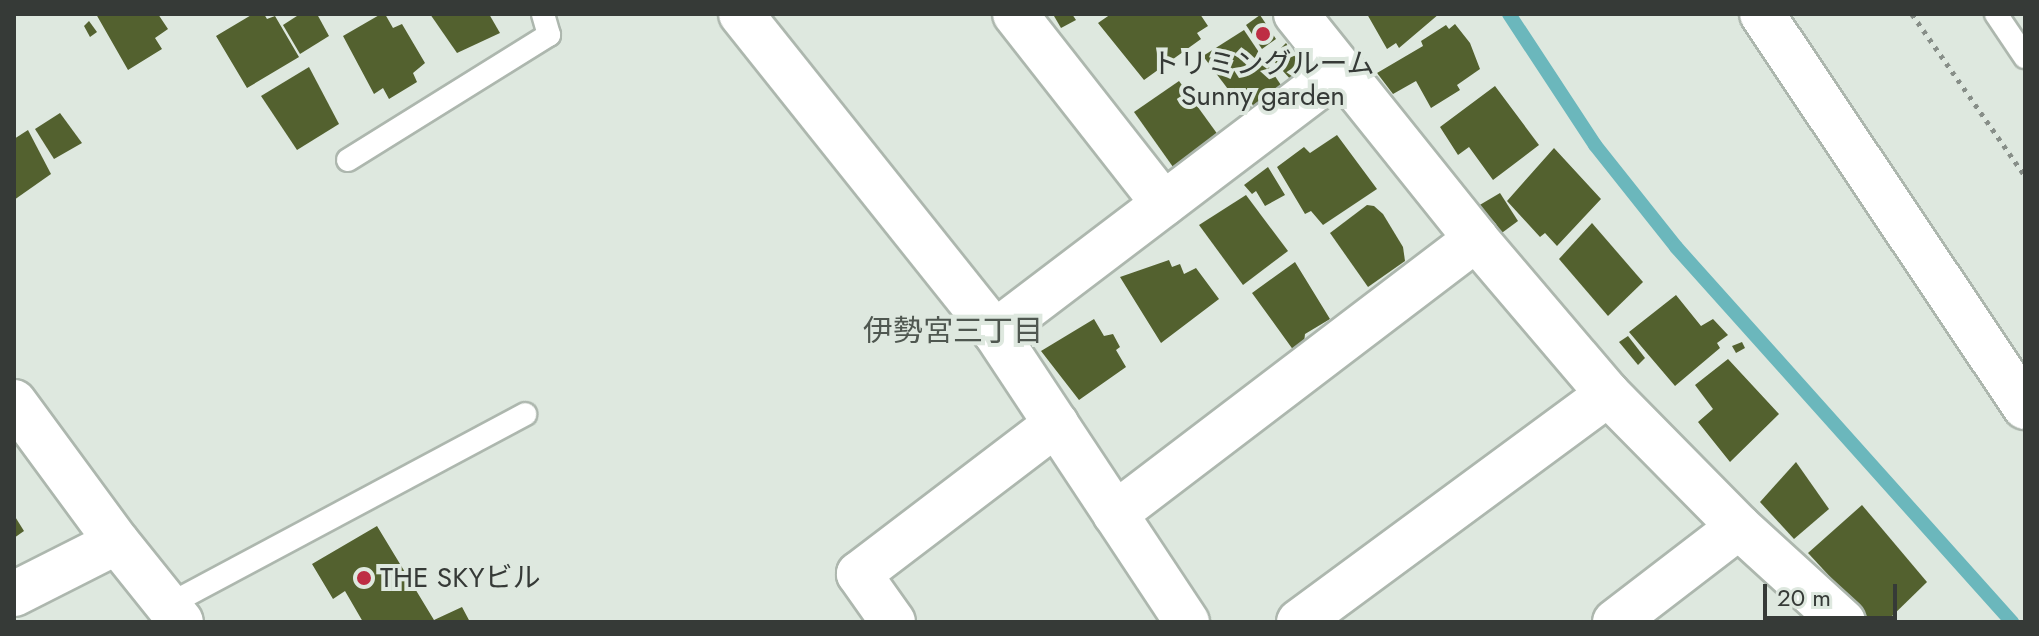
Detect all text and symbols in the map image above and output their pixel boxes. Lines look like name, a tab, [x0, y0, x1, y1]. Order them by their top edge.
marker: トリミングルーム Sunny garden	[1254, 25, 1272, 43]
place label: トリミングルーム Sunny garden	[1151, 47, 1375, 113]
district label: 伊勢宮三丁目	[863, 313, 1043, 349]
place label: THE SKYビル	[380, 561, 541, 595]
scale bar	[1767, 568, 1901, 618]
marker: THE SKYビル	[355, 569, 373, 587]
text: 20 m	[1777, 580, 1831, 615]

